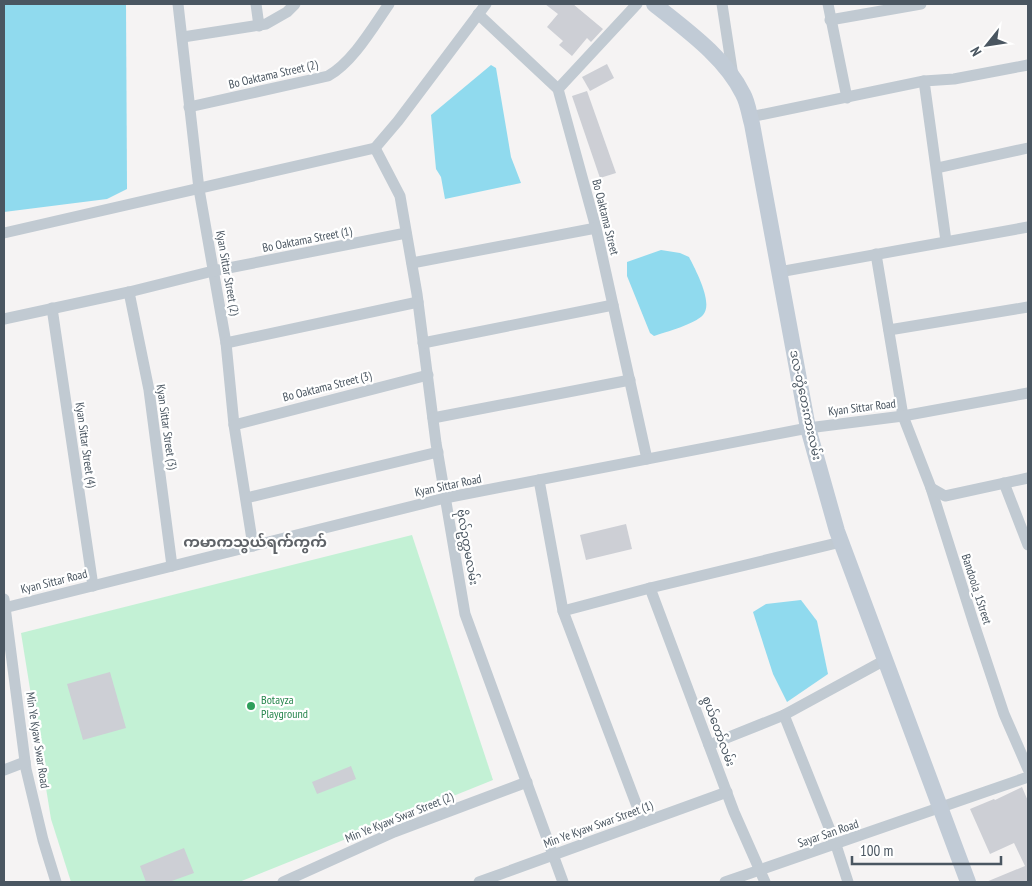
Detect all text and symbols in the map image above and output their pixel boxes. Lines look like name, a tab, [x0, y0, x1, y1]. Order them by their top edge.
north arrow	[962, 20, 1012, 70]
text: N	[966, 44, 985, 59]
street label: Bo Oaktama Street (2)	[227, 56, 319, 92]
street label: Bo Oaktama Street	[589, 178, 623, 257]
street label: Bo Oaktama Street (1)	[261, 223, 353, 255]
street label: Kyan Sittar Street (2)	[213, 229, 243, 317]
street label: ဒလ-တွံတေးကားလမ်း	[784, 348, 826, 462]
street label: Bo Oaktama Street (3)	[281, 368, 373, 404]
street label: Kyan Sittar Street (3)	[154, 383, 180, 471]
street label: Kyan Sittar Road	[827, 395, 897, 419]
street label: Kyan Sittar Street (4)	[73, 401, 99, 489]
street label: Kyan Sittar Road	[413, 471, 483, 499]
street label: ဗိုလ်ဥတ္တမလမ်း	[451, 508, 483, 587]
district label: ကမာကသွယ်ရက်ကွက်	[183, 532, 327, 554]
street label: Bandoola_1Street	[959, 552, 996, 627]
street label: Kyan Sittar Road	[19, 566, 89, 596]
street label: Min Ye Kyaw Swar Road	[23, 691, 53, 789]
place label: Botayza Playground	[261, 692, 308, 721]
street label: စွယ်တော်လမ်း	[697, 693, 740, 769]
marker: Botayza Playground	[245, 700, 257, 712]
street label: Min Ye Kyaw Swar Street (2)	[343, 788, 455, 846]
street label: Min Ye Kyaw Swar Street (1)	[541, 797, 655, 851]
street label: Sayar San Road	[796, 816, 860, 850]
scale bar	[852, 834, 1001, 866]
text: 100 m	[860, 841, 893, 860]

